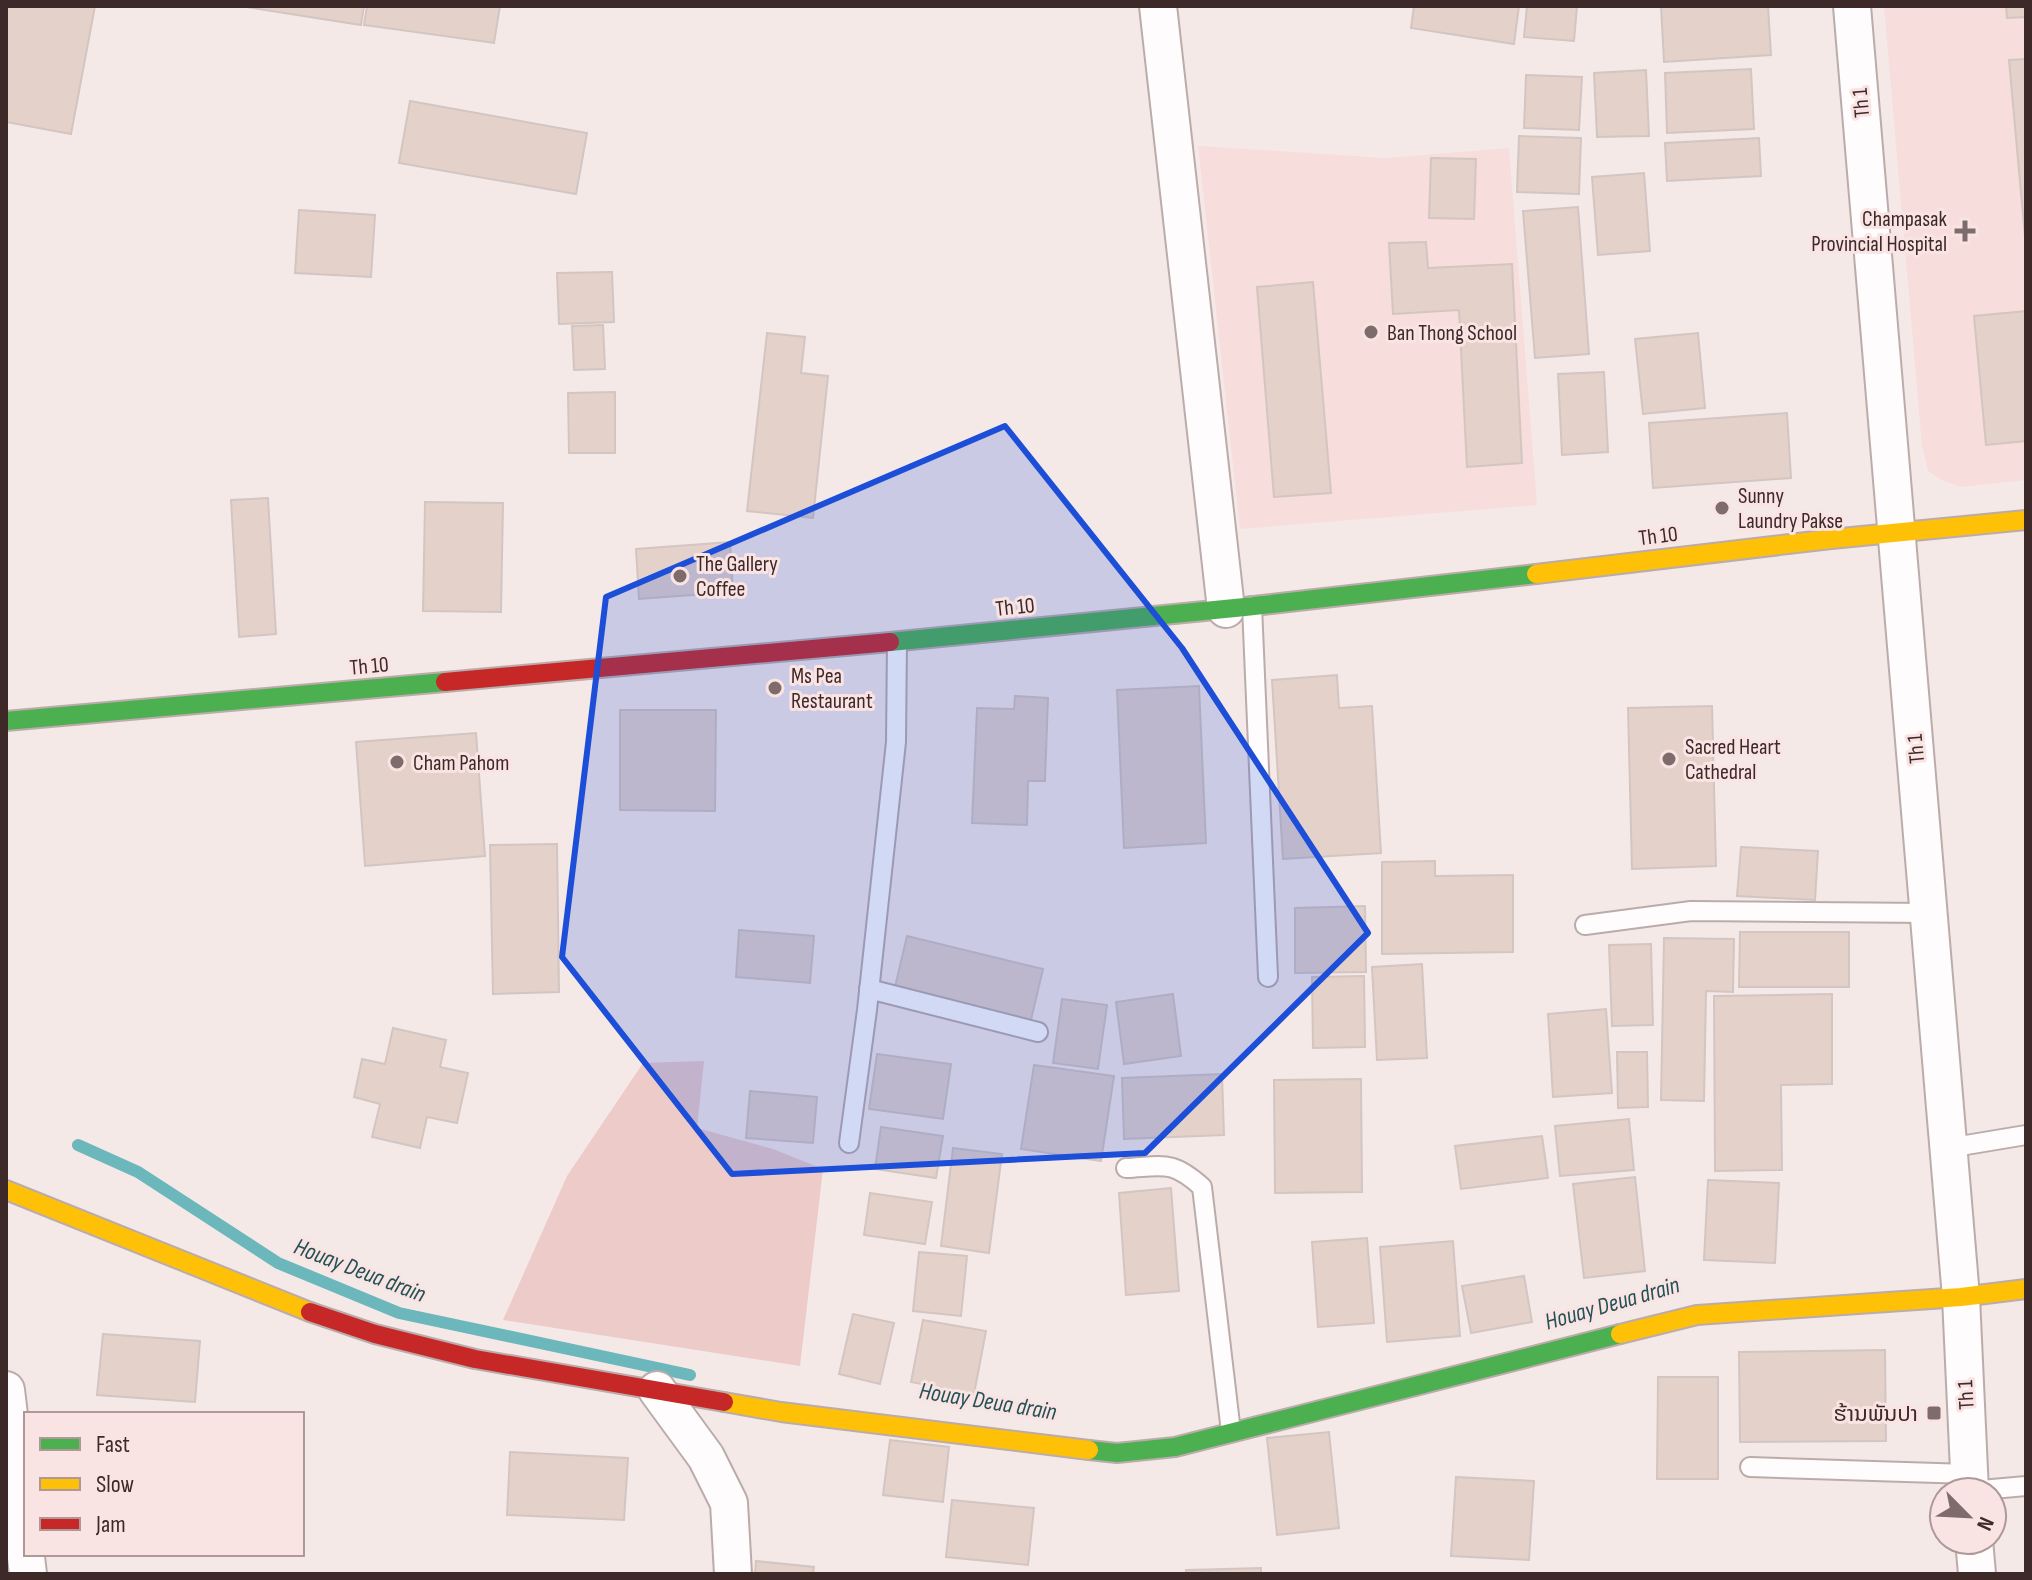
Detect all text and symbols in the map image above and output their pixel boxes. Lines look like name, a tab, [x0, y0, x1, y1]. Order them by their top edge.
street label: Th 1	[1847, 87, 1876, 119]
place label: Champasak Provincial Hospital	[1811, 206, 1948, 258]
marker: Champasak Provincial Hospital	[1954, 220, 1976, 242]
place label: Ban Thong School	[1387, 320, 1517, 347]
marker: Ban Thong School	[1362, 323, 1380, 341]
place label: Sunny Laundry Pakse	[1738, 483, 1843, 535]
marker: Sunny Laundry Pakse	[1713, 499, 1731, 517]
street label: Th 10	[1637, 521, 1679, 552]
place label: The Gallery Coffee	[696, 551, 778, 603]
marker: The Gallery Coffee	[671, 567, 689, 585]
street label: Th 10	[994, 592, 1036, 623]
street label: Th 10	[348, 651, 390, 682]
place label: Ms Pea Restaurant	[791, 663, 873, 715]
marker: Ms Pea Restaurant	[766, 679, 784, 697]
street label: Th 1	[1902, 733, 1931, 765]
place label: Sacred Heart Cathedral	[1685, 734, 1781, 786]
place label: Cham Pahom	[413, 750, 509, 777]
marker: Sacred Heart Cathedral	[1660, 750, 1678, 768]
marker: Cham Pahom	[388, 753, 406, 771]
water label: Houay Deua drain	[290, 1232, 430, 1309]
water label: Houay Deua drain	[1541, 1270, 1683, 1337]
water label: Houay Deua drain	[917, 1376, 1059, 1427]
street label: Th 1	[1952, 1379, 1981, 1410]
place label: ຮ້ານພັນປາ	[1834, 1401, 1918, 1428]
marker: ຮ້ານພັນປາ	[1925, 1404, 1943, 1422]
legend	[24, 1412, 304, 1556]
text: Fast	[96, 1430, 130, 1459]
text: Slow	[96, 1470, 134, 1499]
north arrow	[1928, 1476, 2008, 1556]
text: Jam	[95, 1510, 126, 1539]
text: N	[1970, 1513, 2000, 1534]

